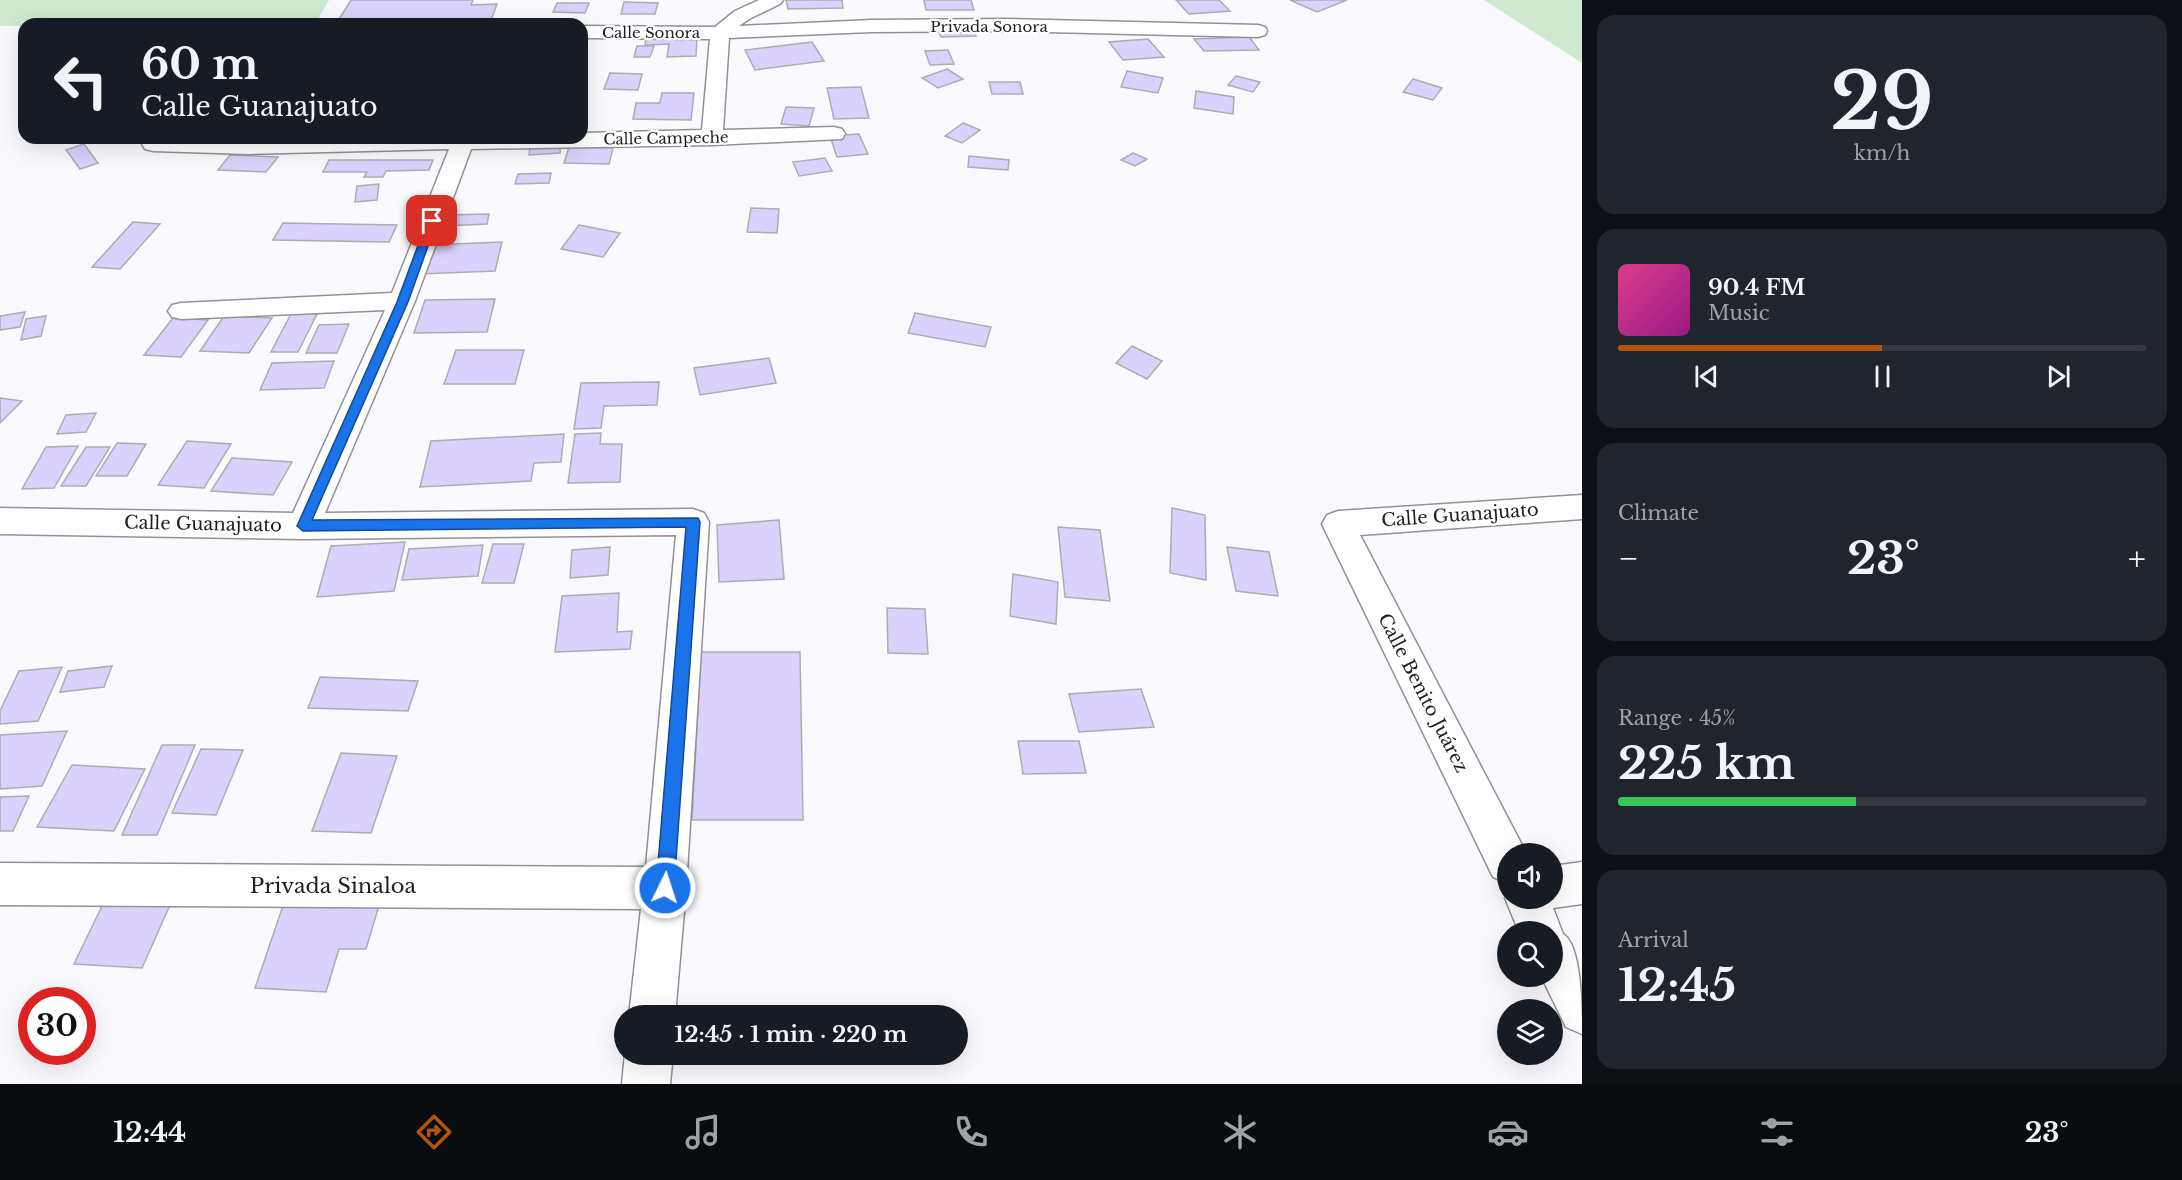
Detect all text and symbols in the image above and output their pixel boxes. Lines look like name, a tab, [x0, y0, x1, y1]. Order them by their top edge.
street label: Privada Sonora	[930, 17, 1048, 36]
street label: Calle Sonora	[602, 23, 701, 42]
text: 60 m	[141, 38, 259, 90]
icon: left	[42, 42, 120, 120]
text: 29	[1830, 53, 1934, 150]
text: Calle Guanajuato	[141, 90, 378, 123]
street label: Calle Campeche	[603, 127, 729, 149]
text: km/h	[1854, 141, 1910, 165]
pin	[406, 195, 457, 246]
icon: arrive	[415, 204, 448, 237]
text: 90.4 FM	[1708, 274, 1806, 301]
text: Music	[1708, 301, 1769, 325]
icon: previous	[1690, 360, 1723, 393]
icon: pause	[1866, 360, 1899, 393]
icon: next	[2042, 360, 2075, 393]
street label: Calle Guanajuato	[1381, 499, 1539, 531]
text: Climate	[1618, 501, 1699, 525]
street label: Calle Guanajuato	[124, 512, 282, 536]
text: 23°	[1847, 530, 1920, 586]
text: −	[1618, 538, 1639, 579]
text: +	[2128, 538, 2146, 579]
street label: Calle Benito Juárez	[1373, 610, 1473, 776]
text: Range · 45%	[1618, 706, 1736, 730]
text: 225 km	[1618, 735, 1795, 791]
map controls	[1497, 843, 1563, 1065]
button: sound	[1497, 843, 1563, 909]
position arrow	[633, 856, 697, 920]
street label: Privada Sinaloa	[250, 873, 417, 899]
button: search	[1497, 921, 1563, 987]
text: Arrival	[1618, 928, 1689, 952]
text: 12:45	[1618, 957, 1736, 1013]
speed limit sign: 30	[18, 987, 96, 1065]
button: layers	[1497, 999, 1563, 1065]
text: 12:45 · 1 min · 220 m	[675, 1021, 907, 1048]
icon: directions	[413, 1111, 455, 1153]
icon: music	[682, 1111, 724, 1153]
icon: phone	[950, 1111, 992, 1153]
icon: climate	[1219, 1111, 1261, 1153]
icon: car	[1487, 1111, 1529, 1153]
icon: filters	[1756, 1111, 1798, 1153]
text: 12:44	[113, 1116, 186, 1149]
text: 23°	[2025, 1116, 2069, 1149]

